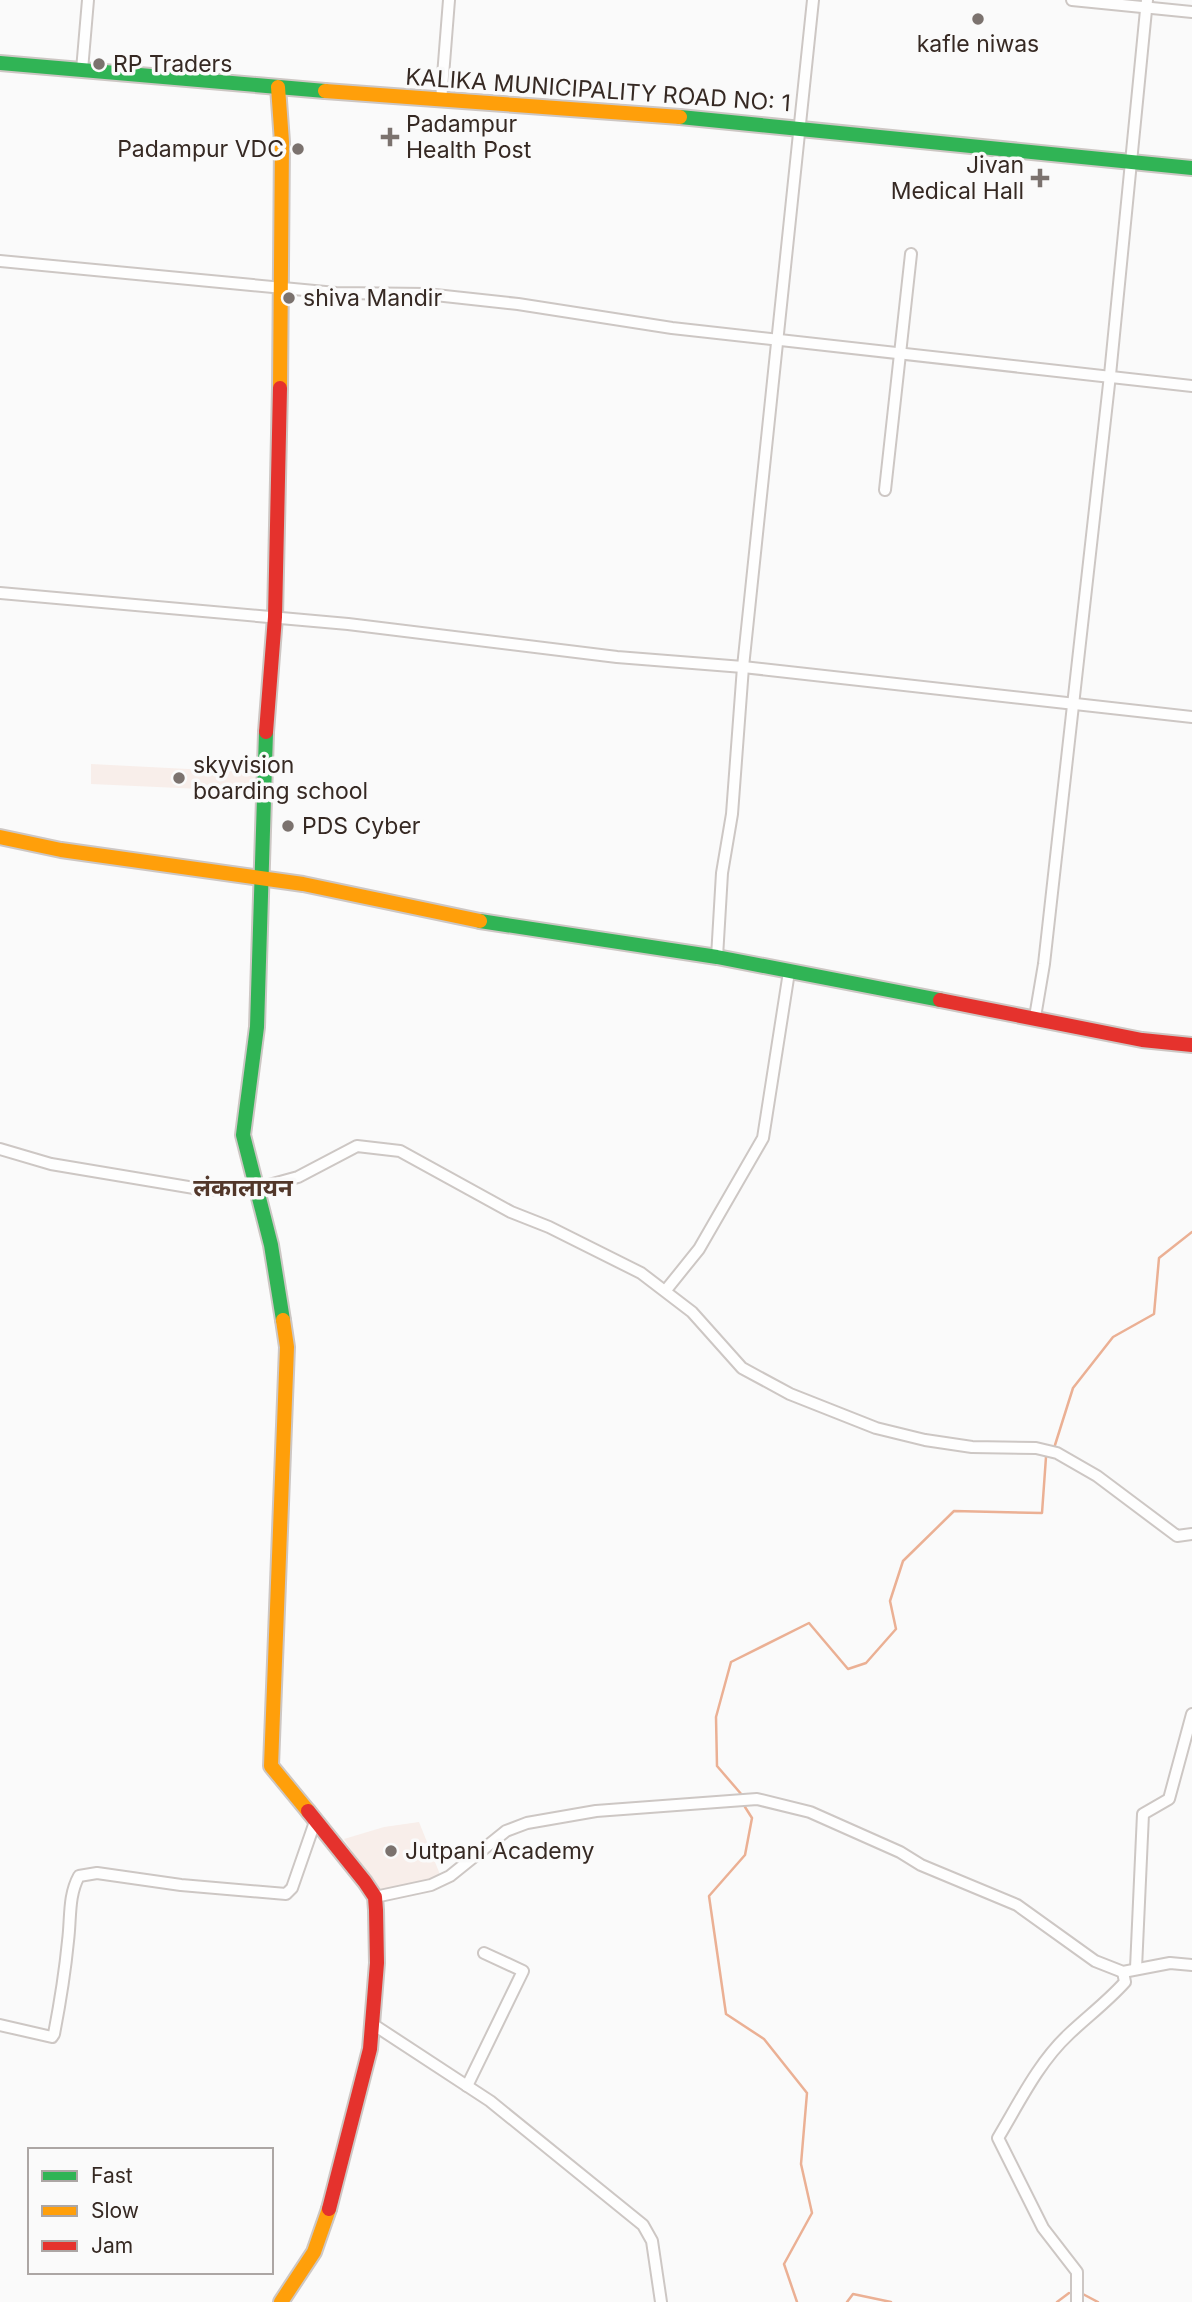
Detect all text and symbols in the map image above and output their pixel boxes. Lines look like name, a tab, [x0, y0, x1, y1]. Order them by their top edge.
marker: kafle niwas	[970, 11, 986, 27]
place label: kafle niwas	[917, 30, 1039, 58]
place label: RP Traders	[113, 50, 232, 78]
marker: RP Traders	[91, 56, 107, 72]
street label: KALIKA MUNICIPALITY ROAD NO: 1	[404, 63, 792, 117]
place label: Padampur Health Post	[406, 110, 532, 164]
marker: Padampur Health Post	[380, 127, 400, 147]
place label: Padampur VDC	[117, 135, 284, 163]
marker: Padampur VDC	[290, 141, 306, 157]
place label: Jivan Medical Hall	[891, 151, 1024, 205]
marker: Jivan Medical Hall	[1030, 168, 1050, 188]
place label: shiva Mandir	[303, 284, 442, 312]
marker: shiva Mandir	[281, 290, 297, 306]
place label: skyvision boarding school	[193, 751, 368, 805]
marker: skyvision boarding school	[171, 770, 187, 786]
place label: PDS Cyber	[302, 812, 421, 840]
marker: PDS Cyber	[280, 818, 296, 834]
district label: लंकालायन	[193, 1173, 294, 1202]
place label: Jutpani Academy	[405, 1837, 595, 1865]
marker: Jutpani Academy	[383, 1843, 399, 1859]
legend	[28, 2148, 273, 2274]
text: Fast	[91, 2163, 133, 2188]
text: Slow	[91, 2198, 139, 2223]
text: Jam	[91, 2233, 133, 2258]

